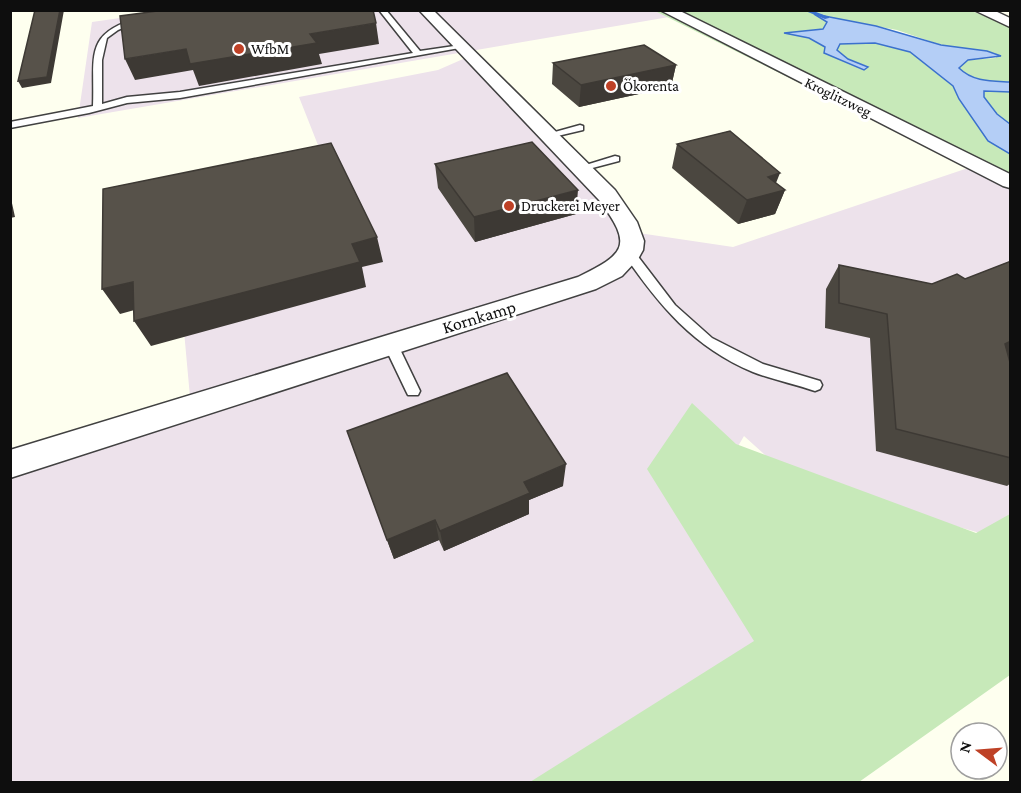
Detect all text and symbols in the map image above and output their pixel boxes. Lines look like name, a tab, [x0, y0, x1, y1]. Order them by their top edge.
place label: WfbM	[251, 41, 289, 57]
marker: WfbM	[232, 42, 246, 56]
street label: Kroglitzweg	[802, 74, 874, 121]
place label: Ökorenta	[623, 78, 679, 94]
marker: Ökorenta	[604, 79, 618, 93]
place label: Druckerei Meyer	[521, 198, 621, 215]
marker: Druckerei Meyer	[502, 199, 516, 213]
street label: Kornkamp	[440, 296, 518, 338]
north arrow	[949, 721, 1009, 781]
text: N	[955, 739, 975, 755]

